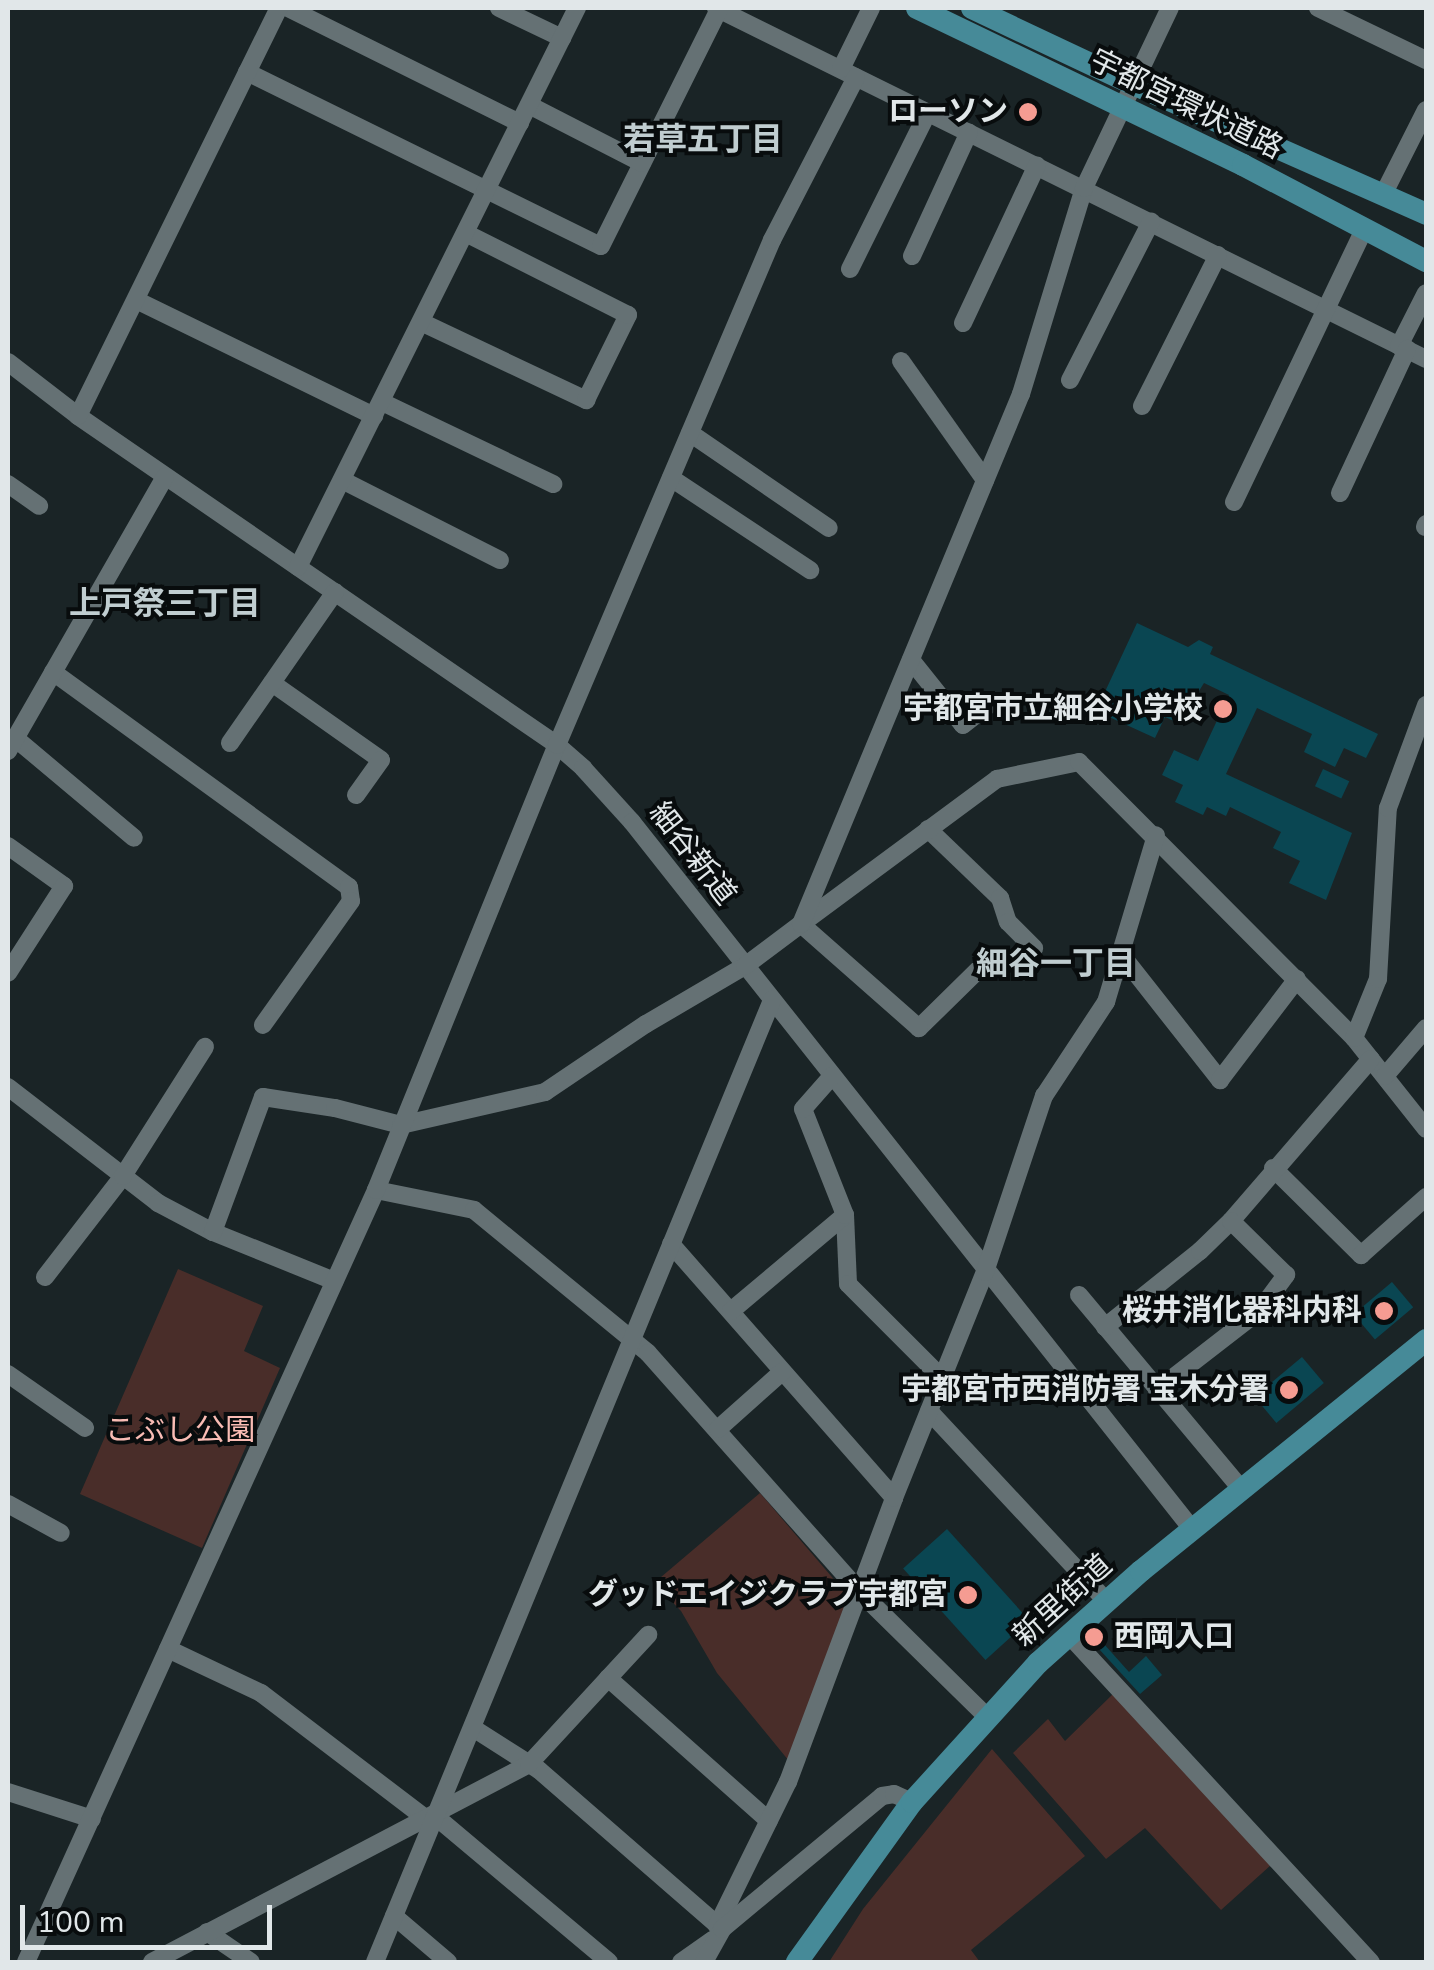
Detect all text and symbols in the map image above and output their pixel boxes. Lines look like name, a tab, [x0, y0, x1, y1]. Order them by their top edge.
street label: 宇都宮環状道路	[1084, 43, 1288, 167]
place label: ローソン	[888, 94, 1008, 130]
marker: ローソン	[1017, 101, 1039, 123]
district label: 若草五丁目	[623, 121, 783, 159]
district label: 上戸祭三丁目	[69, 585, 261, 623]
place label: 宇都宮市立細谷小学校	[903, 691, 1203, 727]
marker: 宇都宮市立細谷小学校	[1212, 698, 1234, 720]
street label: 細谷新道	[641, 796, 743, 912]
district label: 細谷一丁目	[976, 945, 1136, 983]
place label: 桜井消化器科内科	[1122, 1293, 1362, 1329]
marker: 桜井消化器科内科	[1371, 1298, 1397, 1324]
place label: 宇都宮市西消防署 宝木分署	[901, 1372, 1269, 1408]
marker: 宇都宮市西消防署 宝木分署	[1278, 1379, 1300, 1401]
park label: こぶし公園	[105, 1413, 255, 1449]
street label: 新里街道	[1006, 1547, 1120, 1655]
place label: グッドエイジクラブ宇都宮	[588, 1577, 948, 1613]
marker: グッドエイジクラブ宇都宮	[957, 1584, 979, 1606]
place label: 西岡入口	[1114, 1619, 1234, 1655]
marker: 西岡入口	[1083, 1626, 1105, 1648]
scale bar	[25, 1885, 278, 1947]
text: 100 m	[37, 1902, 124, 1943]

